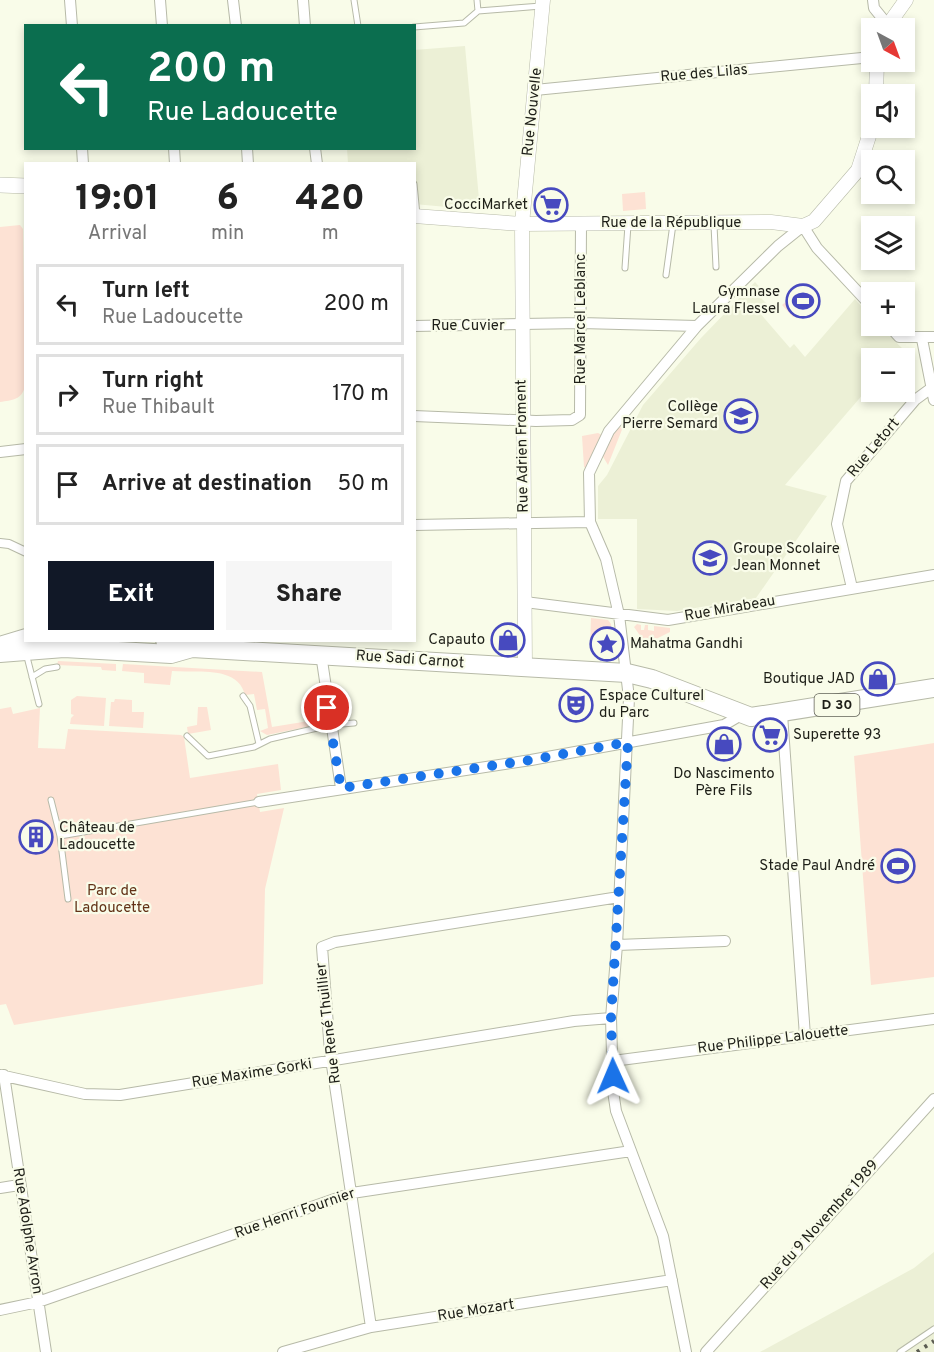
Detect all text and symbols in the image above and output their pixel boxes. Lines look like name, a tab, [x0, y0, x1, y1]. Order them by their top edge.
north arrow	[861, 18, 915, 72]
map controls	[861, 18, 915, 402]
text: 200 m	[147, 44, 275, 97]
icon: left	[48, 48, 126, 126]
street label: Rue des Lilas	[659, 61, 749, 87]
street label: Rue Nouvelle	[519, 67, 547, 157]
button: sound	[861, 84, 915, 138]
text: Rue Ladoucette	[147, 96, 338, 130]
button: search	[861, 150, 915, 204]
text: 19:01	[75, 177, 160, 223]
text: 6	[216, 177, 239, 223]
text: 420	[296, 177, 365, 223]
supermarket icon: CocciMarket	[533, 187, 569, 223]
place label: CocciMarket	[444, 196, 528, 215]
street label: Rue de la République	[601, 214, 741, 233]
button: layers	[861, 216, 915, 270]
text: Arrival	[88, 221, 147, 247]
text: min	[211, 221, 244, 247]
text: m	[322, 221, 339, 247]
street label: Rue Marcel Leblanc	[572, 253, 591, 385]
text: Turn left	[102, 278, 190, 305]
button: +	[861, 282, 915, 336]
place label: Gymnase Laura Flessel	[692, 283, 780, 319]
sports icon: Gymnase Laura Flessel	[785, 283, 821, 319]
icon: left	[51, 288, 84, 321]
text: 200 m	[324, 291, 389, 318]
text: Rue Ladoucette	[102, 305, 243, 331]
street label: Rue Cuvier	[431, 317, 505, 336]
button: −	[861, 348, 915, 402]
text: Turn right	[102, 368, 204, 395]
icon: right	[51, 378, 84, 411]
street label: Rue Adrien Froment	[512, 379, 534, 513]
text: 170 m	[332, 381, 389, 408]
text: Rue Thibault	[102, 395, 215, 421]
place label: Collège Pierre Semard	[622, 398, 718, 434]
school or university icon: Collège Pierre Semard	[723, 398, 759, 434]
street label: Rue Letort	[844, 414, 904, 482]
icon: arrive	[51, 468, 84, 501]
text: Arrive at destination	[102, 471, 312, 498]
text: 50 m	[337, 471, 389, 498]
school or university icon: Groupe Scolaire Jean Monnet	[692, 540, 728, 576]
place label: Groupe Scolaire Jean Monnet	[733, 540, 840, 576]
button: Exit	[48, 561, 214, 630]
button: Share	[226, 561, 392, 630]
street label: Rue Mirabeau	[683, 592, 777, 626]
shop icon: Capauto	[490, 622, 526, 658]
place icon: Mahatma Gandhi	[589, 626, 625, 662]
place label: Capauto	[428, 631, 485, 650]
place label: Mahatma Gandhi	[630, 635, 743, 654]
street label: Rue Sadi Carnot	[355, 647, 465, 673]
shop icon: Boutique JAD	[860, 661, 896, 697]
place label: Boutique JAD	[763, 670, 855, 689]
pin	[301, 682, 352, 733]
theatre icon: Espace Culturel du Parc	[558, 687, 594, 723]
place label: Espace Culturel du Parc	[599, 687, 704, 723]
icon: arrive	[310, 691, 343, 724]
road number: D 30	[814, 694, 860, 716]
supermarket icon: Superette 93	[752, 717, 788, 753]
shop icon: Do Nascimento Père Fils	[706, 726, 742, 762]
place label: Superette 93	[793, 726, 881, 745]
place label: Do Nascimento Père Fils	[673, 765, 775, 801]
building icon: Château de Ladoucette	[18, 819, 54, 855]
place label: Château de Ladoucette	[59, 819, 135, 855]
sports icon: Stade Paul André	[880, 848, 916, 884]
place label: Stade Paul André	[759, 857, 875, 876]
park label: Parc de Ladoucette	[74, 882, 150, 918]
street label: Rue René Thuillier	[312, 961, 346, 1085]
street label: Rue Philippe Lalouette	[697, 1021, 849, 1059]
position arrow	[581, 1044, 645, 1108]
street label: Rue Maxime Gorki	[190, 1055, 314, 1093]
street label: Rue du 9 Novembre 1989	[757, 1156, 883, 1294]
street label: Rue Adolphe Avron	[8, 1167, 46, 1295]
street label: Rue Henri Fournier	[232, 1184, 358, 1244]
street label: Rue Mozart	[436, 1296, 516, 1326]

